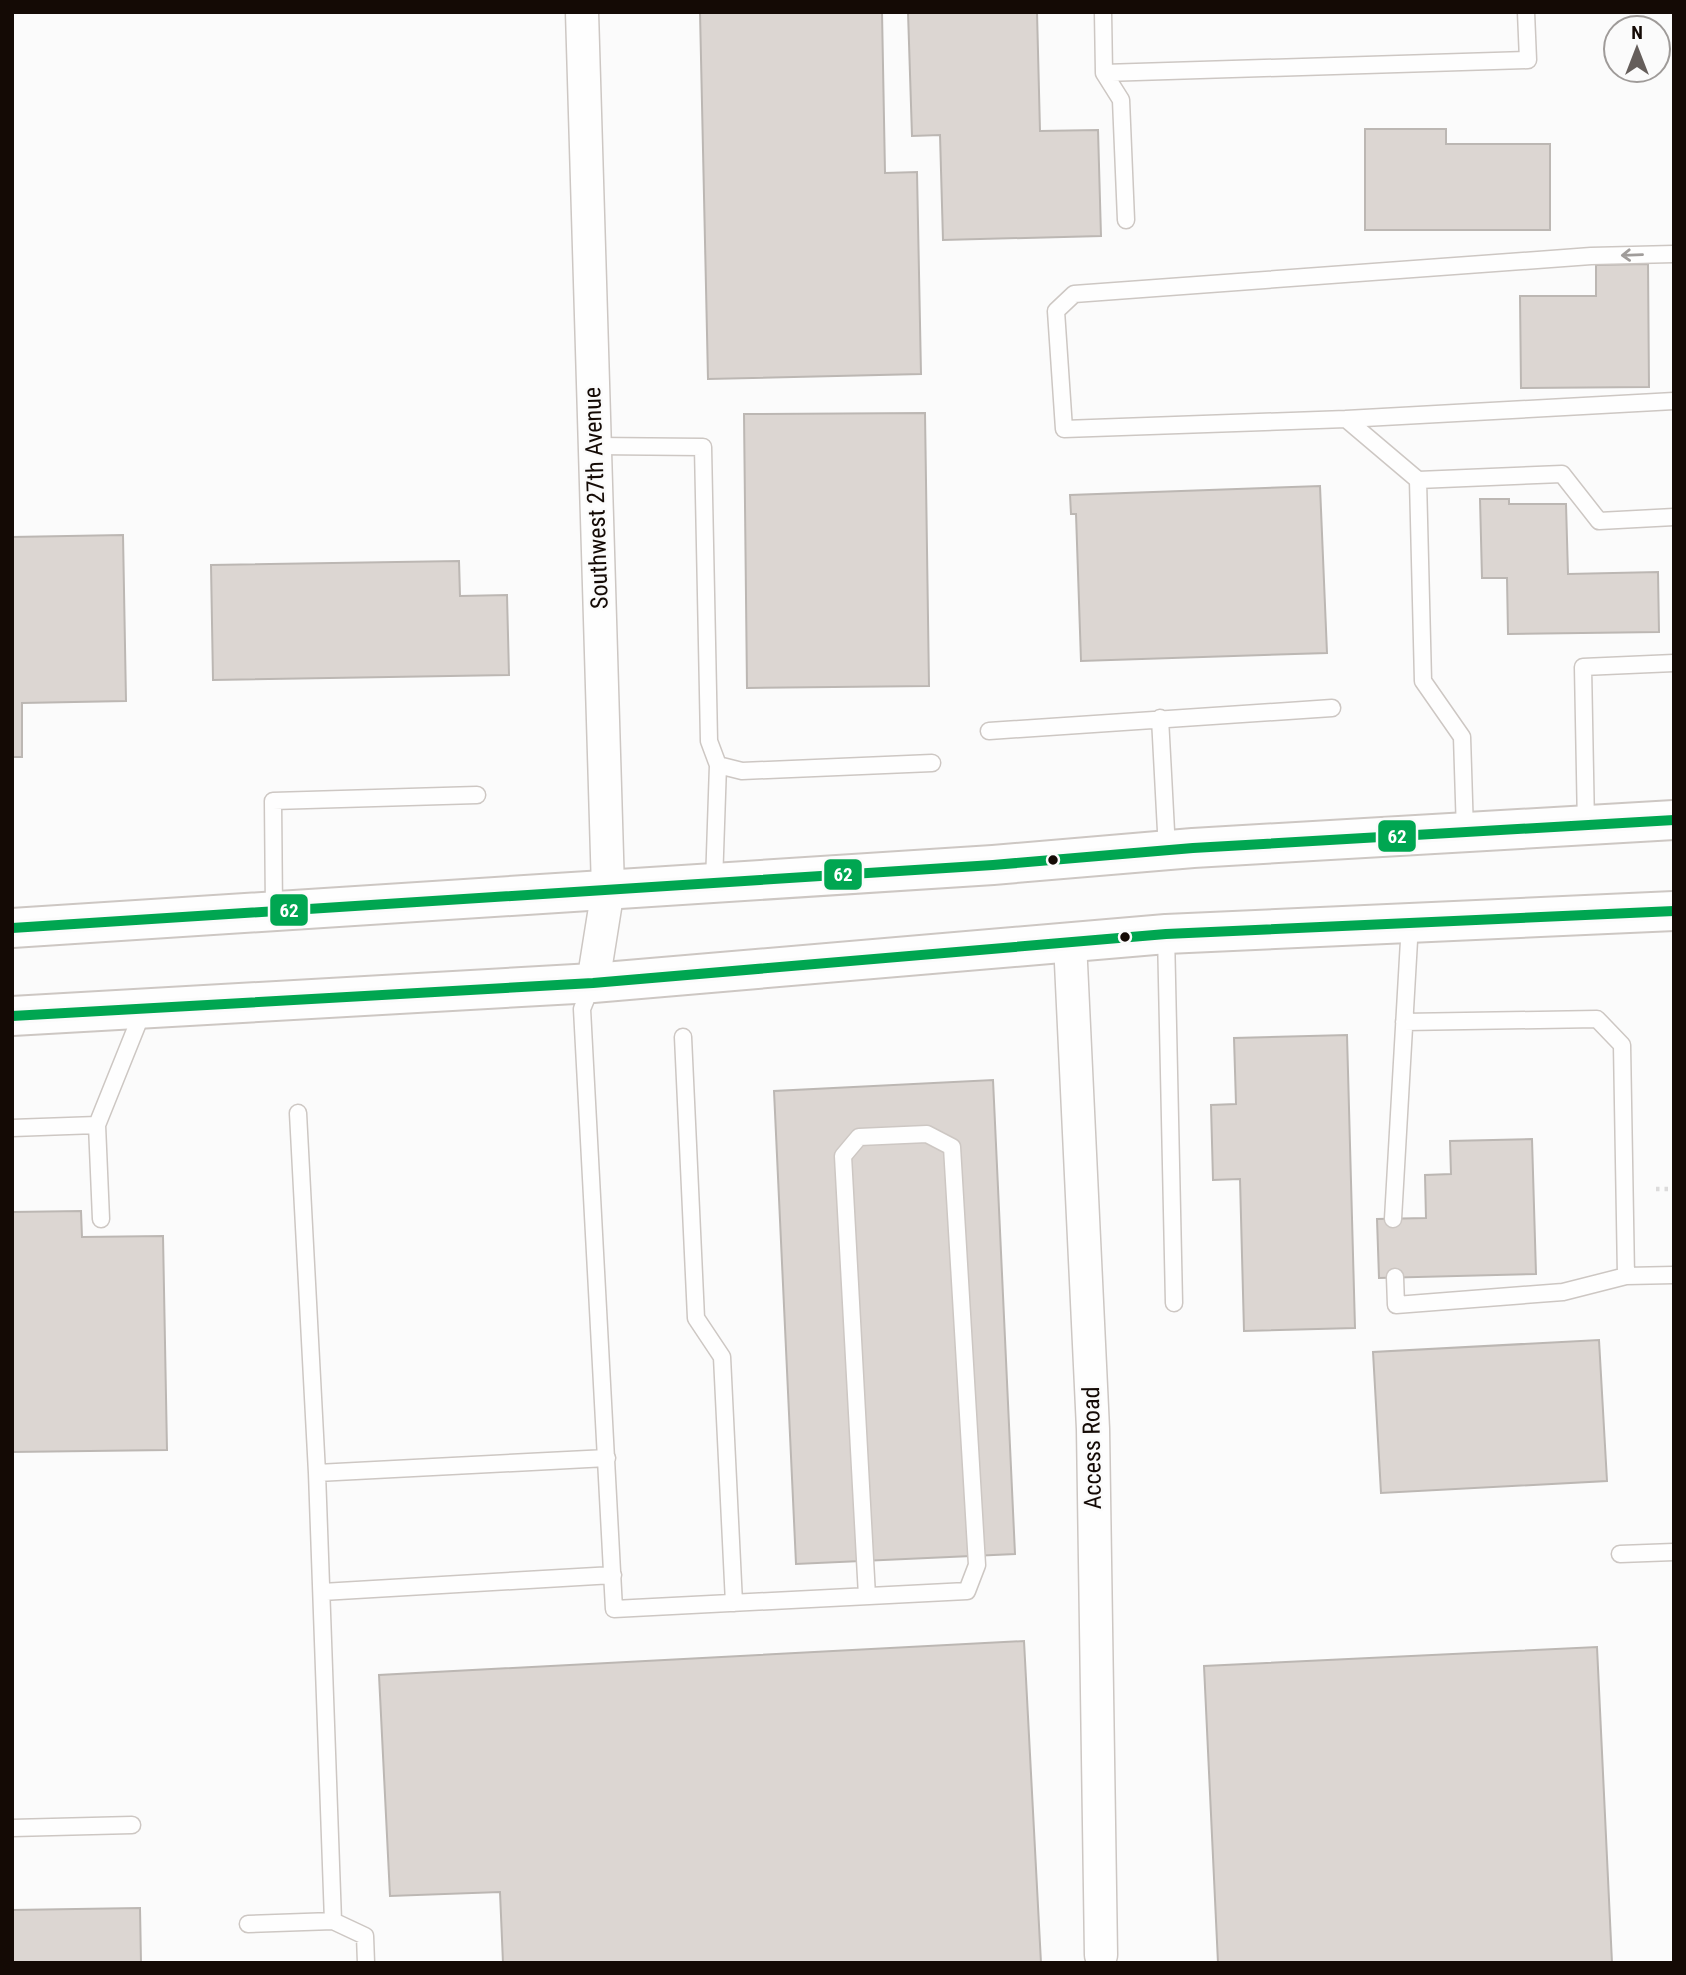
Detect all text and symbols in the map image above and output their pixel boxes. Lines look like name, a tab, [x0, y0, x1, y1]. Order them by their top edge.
north arrow	[1602, 14, 1672, 84]
text: N	[1631, 21, 1643, 44]
one-way arrow	[1621, 249, 1644, 262]
street label: Southwest 27th Avenue	[578, 386, 614, 610]
line badge: 62	[1377, 819, 1417, 853]
text: 62	[1387, 825, 1407, 848]
unlabelled marker	[1046, 853, 1060, 867]
line badge: 62	[823, 858, 863, 891]
text: 62	[833, 863, 853, 886]
line badge: 62	[269, 893, 309, 927]
text: 62	[279, 899, 299, 922]
unlabelled marker	[1118, 930, 1132, 944]
street label: Access Road	[1077, 1386, 1107, 1510]

